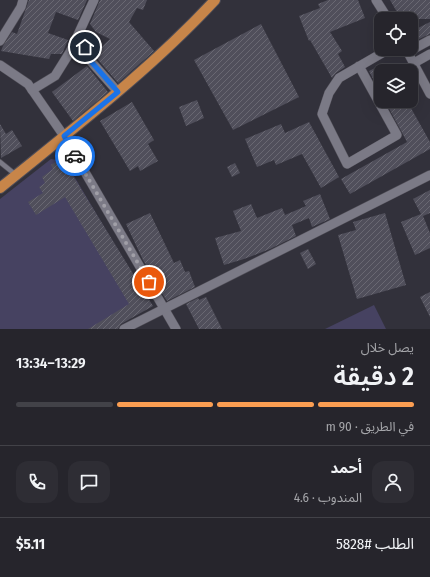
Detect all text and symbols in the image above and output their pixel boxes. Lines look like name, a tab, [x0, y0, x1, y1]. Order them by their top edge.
map controls	[374, 12, 418, 108]
button: locate	[374, 12, 418, 56]
pin	[68, 30, 102, 64]
icon: home	[74, 36, 96, 58]
button: layers	[374, 64, 418, 108]
courier	[55, 136, 95, 176]
icon: car	[64, 145, 86, 167]
pin	[132, 265, 166, 299]
icon: bag	[138, 271, 160, 293]
text: يصل خلال	[361, 340, 414, 355]
text: 13:29–13:34	[16, 354, 86, 372]
text: 2 دقيقة	[333, 361, 414, 392]
text: في الطريق · 90 m	[326, 419, 414, 434]
text: أحمد	[331, 459, 362, 477]
button: phone	[16, 461, 58, 503]
button: chat	[68, 461, 110, 503]
button: person	[372, 461, 414, 503]
text: المندوب · 4.6	[294, 490, 362, 505]
text: $5.11	[16, 535, 45, 553]
text: الطلب #5828	[336, 535, 414, 553]

